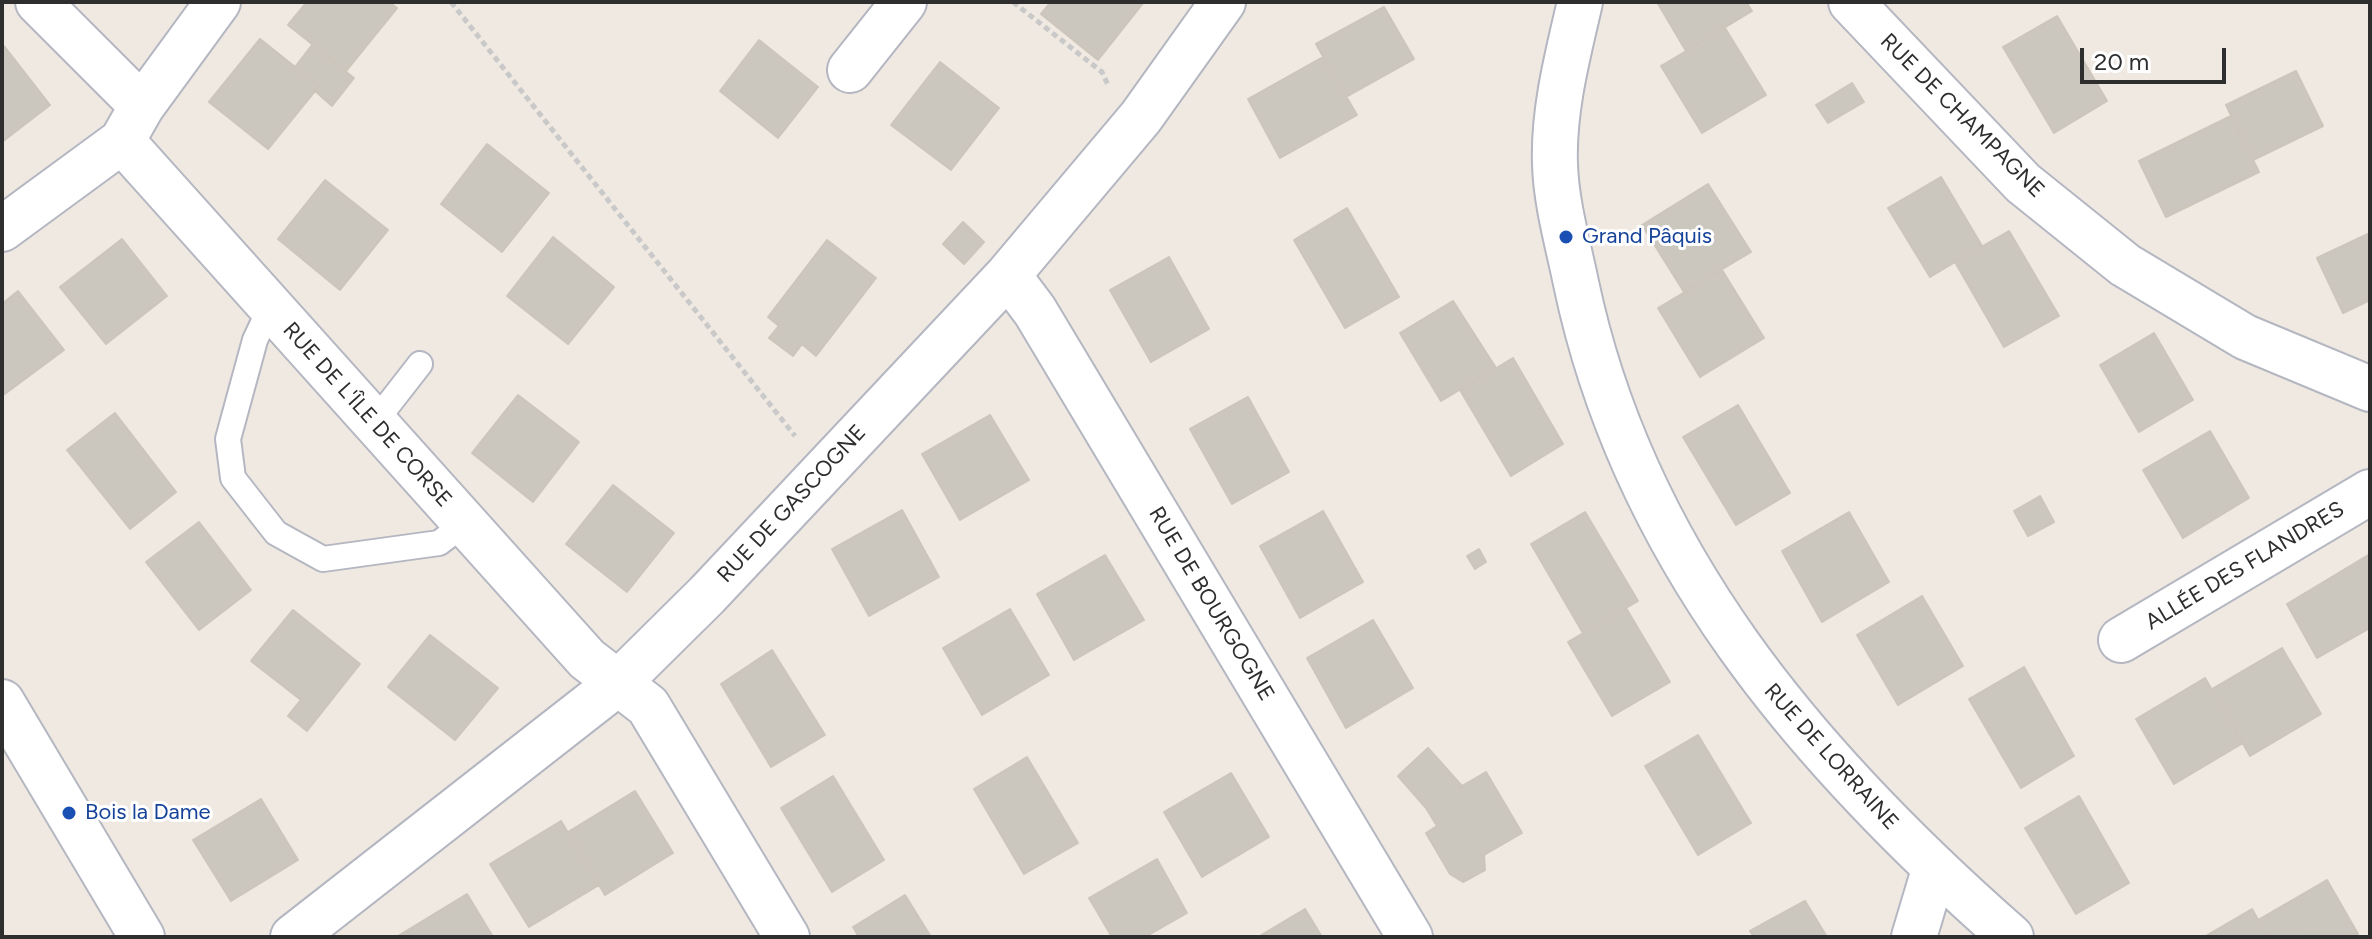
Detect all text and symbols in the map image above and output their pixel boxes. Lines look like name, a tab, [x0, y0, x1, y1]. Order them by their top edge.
street label: RUE DE CHAMPAGNE	[1874, 28, 2050, 204]
scale bar	[2084, 32, 2230, 82]
text: 20 m	[2094, 47, 2149, 76]
place label: Grand Pâquis	[1582, 224, 1712, 250]
marker: Grand Pâquis	[1557, 228, 1575, 246]
street label: RUE DE L'ÎLE DE CORSE	[277, 317, 457, 513]
street label: RUE DE GASCOGNE	[712, 420, 872, 588]
street label: ALLÉE DES FLANDRES	[2141, 496, 2349, 636]
street label: RUE DE BOURGOGNE	[1143, 502, 1279, 706]
street label: RUE DE LORRAINE	[1758, 678, 1904, 836]
place label: Bois la Dame	[85, 800, 211, 826]
marker: Bois la Dame	[60, 804, 78, 822]

